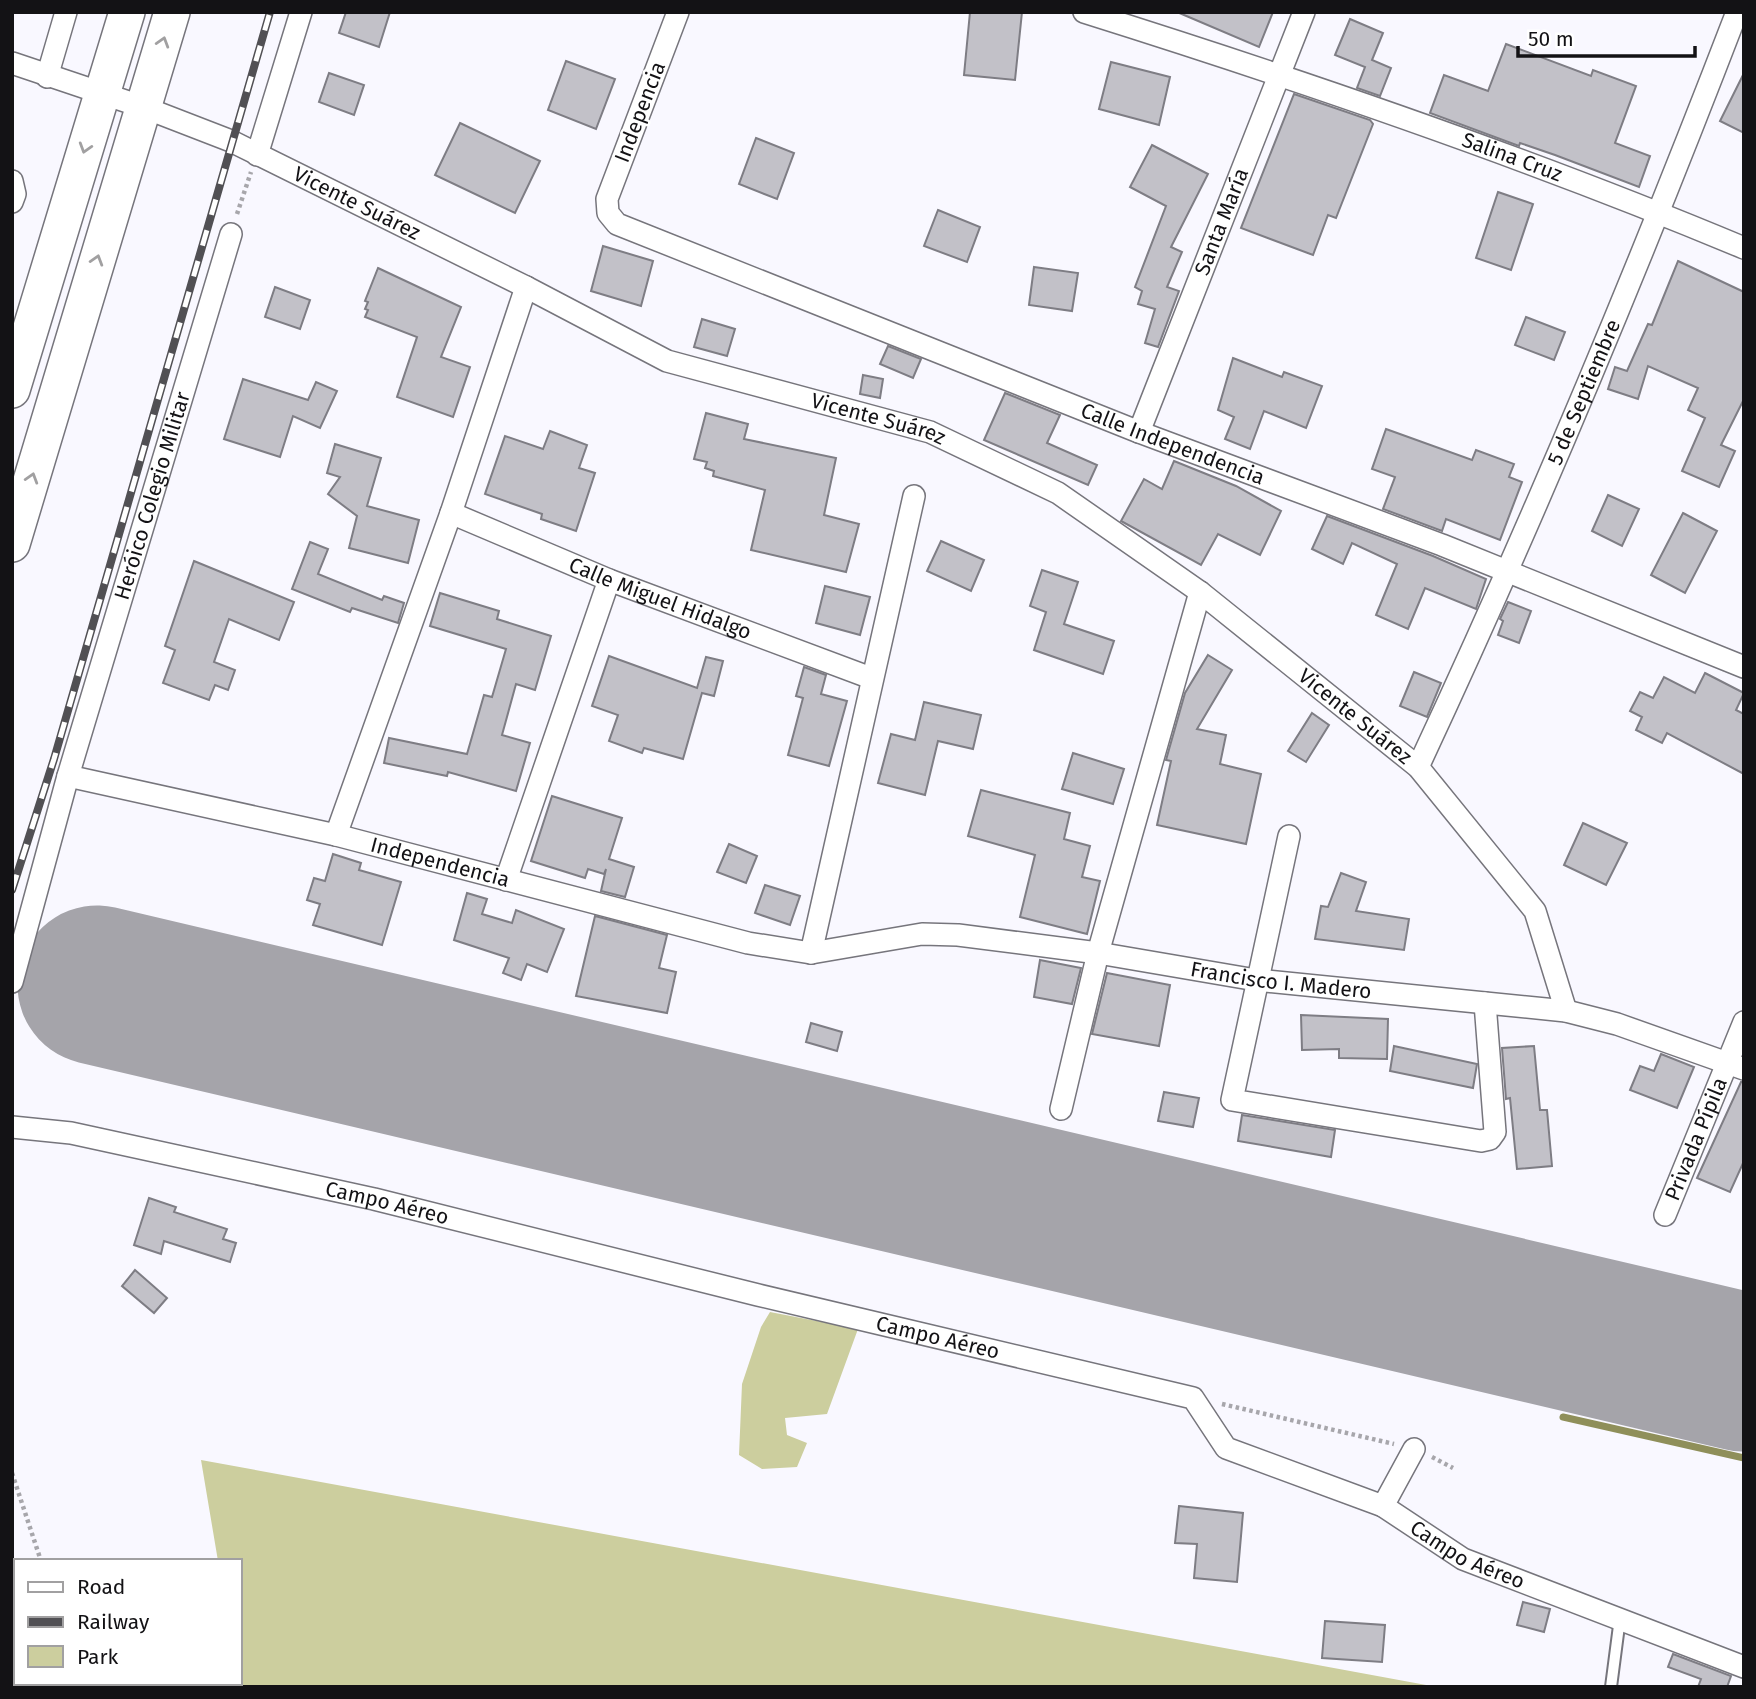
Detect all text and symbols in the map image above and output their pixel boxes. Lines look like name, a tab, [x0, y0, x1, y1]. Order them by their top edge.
scale bar	[1518, 14, 1695, 58]
text: 50 m	[1528, 26, 1574, 52]
one-way arrow	[154, 37, 169, 49]
street label: Indepencia	[609, 58, 671, 166]
street label: Salina Cruz	[1458, 127, 1566, 187]
one-way arrow	[79, 142, 94, 154]
street label: Vicente Suárez	[289, 161, 425, 246]
street label: Santa María	[1189, 164, 1254, 279]
one-way arrow	[89, 255, 104, 267]
street label: 5 de Septiembre	[1542, 315, 1626, 469]
street label: Vicente Suárez	[808, 388, 950, 451]
street label: Heróico Colegio Militar	[109, 389, 196, 603]
street label: Calle Independencia	[1077, 397, 1268, 491]
one-way arrow	[23, 473, 38, 485]
street label: Calle Miguel Hidalgo	[565, 551, 755, 645]
street label: Vicente Suárez	[1293, 663, 1417, 770]
street label: Independencia	[368, 832, 512, 893]
street label: Francisco I. Madero	[1188, 956, 1373, 1004]
street label: Privada Pípila	[1659, 1074, 1733, 1205]
street label: Campo Aéreo	[323, 1176, 451, 1230]
street label: Campo Aéreo	[873, 1310, 1002, 1365]
street label: Campo Aéreo	[1405, 1515, 1528, 1595]
legend	[14, 1559, 242, 1685]
text: Road	[77, 1574, 125, 1600]
text: Railway	[77, 1609, 150, 1635]
text: Park	[77, 1644, 119, 1670]

